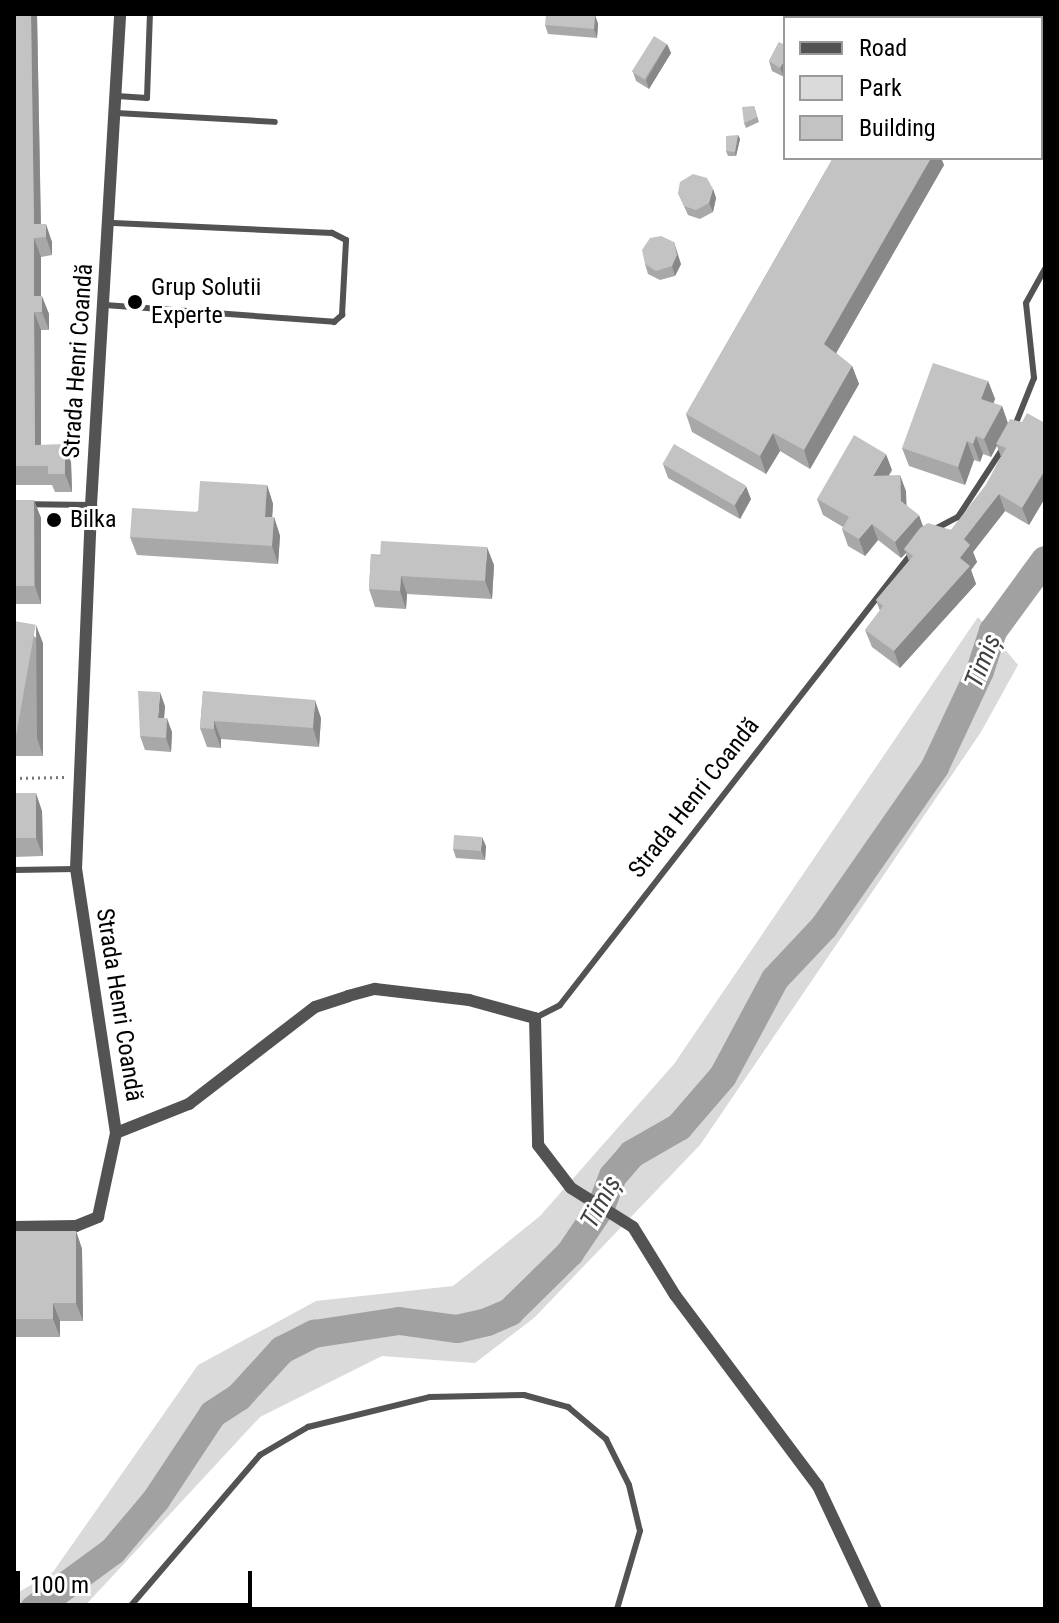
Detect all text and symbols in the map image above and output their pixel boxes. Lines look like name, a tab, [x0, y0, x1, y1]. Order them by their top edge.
legend	[783, 16, 1043, 160]
text: Road	[859, 34, 907, 62]
text: Park	[859, 74, 902, 102]
text: Building	[859, 114, 936, 142]
street label: Strada Henri Coandă	[57, 263, 99, 459]
place label: Grup Solutii Experte	[151, 274, 261, 330]
marker: Grup Solutii Experte	[126, 293, 144, 311]
place label: Bilka	[70, 506, 116, 534]
marker: Bilka	[45, 511, 63, 529]
water label: Timiș	[958, 630, 1008, 692]
street label: Strada Henri Coandă	[623, 712, 765, 884]
street label: Strada Henri Coandă	[90, 906, 148, 1104]
water label: Timiș	[574, 1170, 628, 1234]
scale bar	[20, 1555, 256, 1605]
text: 100 m	[30, 1571, 89, 1599]

